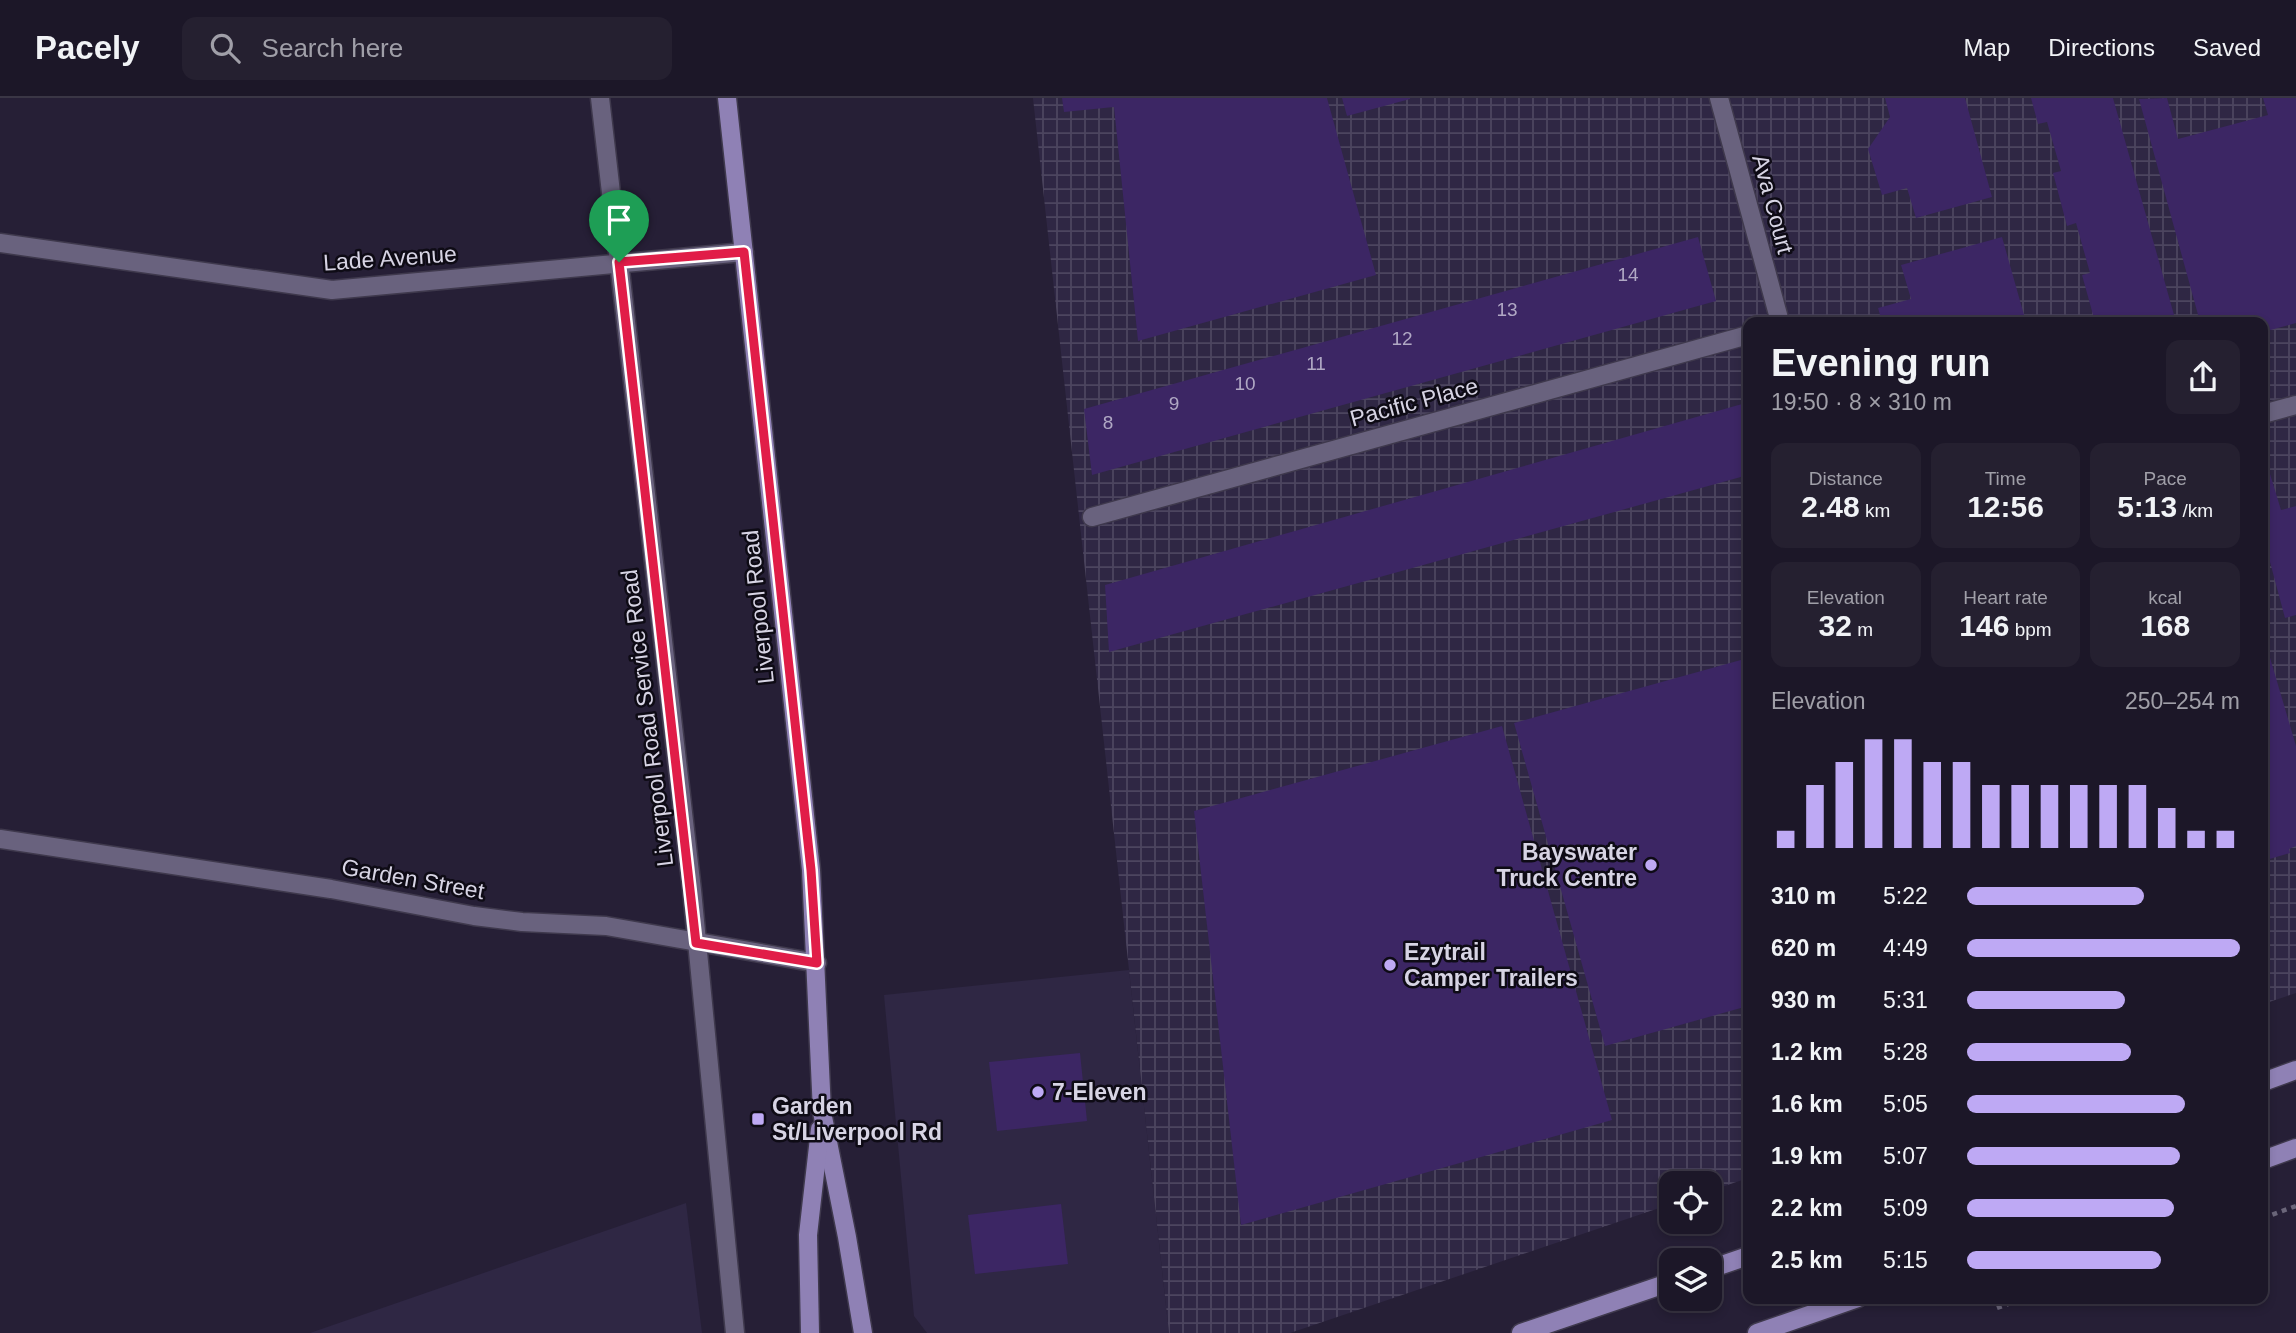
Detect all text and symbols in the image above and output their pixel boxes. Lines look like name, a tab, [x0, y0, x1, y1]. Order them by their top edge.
search box	[182, 17, 672, 80]
text: Pacely	[35, 29, 140, 66]
icon: search	[206, 29, 244, 67]
text: Search here	[262, 33, 403, 63]
text: Map	[1964, 34, 2010, 61]
text: Directions	[2048, 34, 2155, 61]
text: Saved	[2193, 34, 2261, 61]
street label: Ava Court	[1747, 151, 1799, 257]
pin	[589, 190, 649, 262]
icon: arrive	[600, 201, 638, 239]
street label: Lade Avenue	[322, 240, 458, 276]
house number: 14	[1617, 264, 1639, 285]
house number: 13	[1496, 299, 1518, 320]
house number: 12	[1391, 328, 1413, 349]
button: share	[2166, 340, 2240, 414]
text: Evening run	[1771, 342, 1991, 384]
house number: 11	[1306, 353, 1326, 374]
street label: Pacific Place	[1347, 372, 1481, 432]
house number: 10	[1234, 373, 1256, 394]
text: 19:50 · 8 × 310 m	[1771, 389, 1952, 415]
house number: 9	[1169, 393, 1179, 414]
house number: 8	[1103, 412, 1113, 433]
text: Distance	[1809, 468, 1883, 489]
text: Time	[1985, 468, 2026, 489]
text: Pace	[2144, 468, 2187, 489]
text: 2.48	[1801, 490, 1860, 523]
text: 12:56	[1967, 490, 2044, 523]
text: 5:13	[2117, 490, 2177, 523]
text: km	[1860, 500, 1890, 521]
text: /km	[2177, 500, 2213, 521]
street label: Liverpool Road	[737, 529, 779, 685]
street label: Liverpool Road Service Road	[616, 568, 678, 868]
text: Elevation	[1807, 587, 1885, 608]
text: Heart rate	[1963, 587, 2048, 608]
text: kcal	[2148, 587, 2182, 608]
text: 32	[1819, 609, 1852, 642]
text: 146	[1959, 609, 2009, 642]
text: 168	[2140, 609, 2190, 642]
text: m	[1852, 619, 1873, 640]
text: bpm	[2009, 619, 2052, 640]
text: Elevation	[1771, 688, 1866, 714]
text: 250–254 m	[2125, 688, 2240, 714]
place label: Bayswater Truck Centre	[1496, 839, 1637, 891]
street label: Garden Street	[340, 854, 487, 904]
marker: Bayswater Truck Centre	[1643, 857, 1659, 873]
text: 310 m	[1771, 883, 1836, 909]
text: 5:22	[1883, 883, 1928, 909]
text: 620 m	[1771, 935, 1836, 961]
text: 4:49	[1883, 935, 1928, 961]
place label: Ezytrail Camper Trailers	[1404, 939, 1578, 991]
marker: Ezytrail Camper Trailers	[1382, 957, 1398, 973]
text: 930 m	[1771, 987, 1836, 1013]
text: 5:31	[1883, 987, 1928, 1013]
text: 1.2 km	[1771, 1039, 1843, 1065]
text: 5:28	[1883, 1039, 1928, 1065]
place label: 7-Eleven	[1052, 1079, 1147, 1105]
marker: 7-Eleven	[1030, 1084, 1046, 1100]
text: 1.6 km	[1771, 1091, 1843, 1117]
text: 5:05	[1883, 1091, 1928, 1117]
place label: Garden St/Liverpool Rd	[772, 1093, 942, 1145]
marker: Garden St/Liverpool Rd	[750, 1111, 766, 1127]
text: 1.9 km	[1771, 1143, 1843, 1169]
text: 5:07	[1883, 1143, 1928, 1169]
map controls	[1659, 1171, 1722, 1311]
button: locate	[1659, 1171, 1722, 1234]
text: 2.2 km	[1771, 1195, 1843, 1221]
text: 5:09	[1883, 1195, 1928, 1221]
text: 2.5 km	[1771, 1247, 1843, 1273]
text: 5:15	[1883, 1247, 1928, 1273]
button: layers	[1659, 1248, 1722, 1311]

